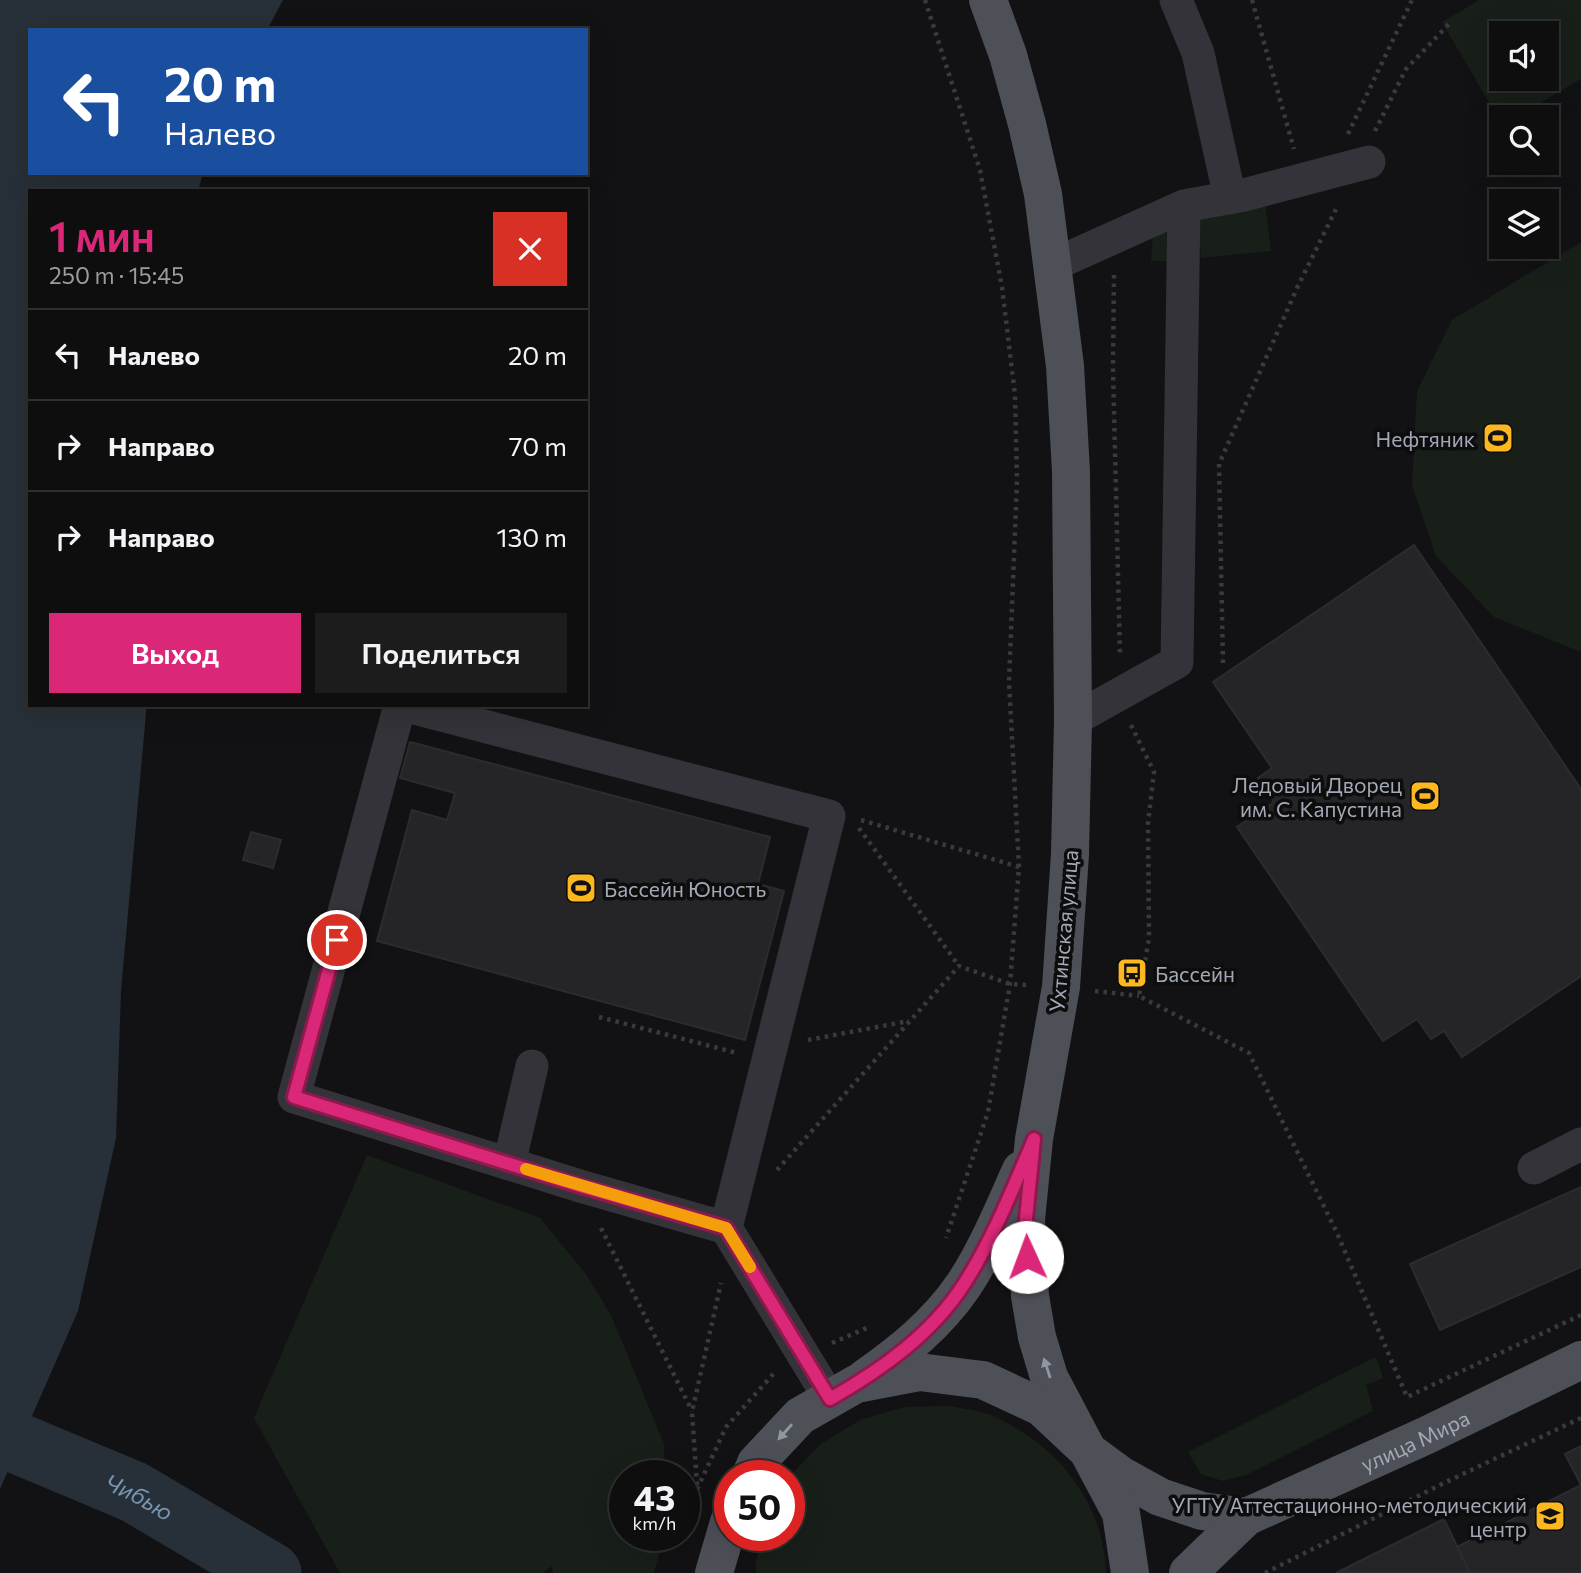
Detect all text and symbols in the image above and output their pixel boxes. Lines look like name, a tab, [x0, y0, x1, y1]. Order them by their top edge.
map controls	[1489, 21, 1559, 259]
button: sound	[1489, 21, 1559, 91]
text: 20 m	[164, 52, 276, 112]
icon: left	[49, 56, 140, 147]
button: search	[1489, 105, 1559, 175]
text: Налево	[164, 112, 276, 152]
button: layers	[1489, 189, 1559, 259]
text: 1 мин	[49, 209, 155, 261]
button: close	[493, 212, 567, 286]
text: 250 m · 15:45	[49, 261, 184, 289]
icon: left	[49, 336, 87, 374]
text: Налево	[108, 339, 200, 370]
text: 20 m	[508, 339, 567, 370]
sports icon: Нефтяник	[1481, 421, 1515, 455]
place label: Нефтяник	[1376, 426, 1475, 451]
icon: right	[49, 427, 87, 465]
text: Направо	[108, 430, 215, 461]
text: 70 m	[509, 430, 567, 461]
icon: right	[49, 518, 87, 556]
text: Направо	[108, 521, 215, 552]
text: 130 m	[496, 521, 567, 552]
button: Выход	[49, 613, 301, 693]
button: Поделиться	[315, 613, 567, 693]
place label: Ледовый Дворец им. С. Капустина	[1232, 772, 1402, 821]
sports icon: Ледовый Дворец им. С. Капустина	[1408, 779, 1442, 813]
street label: Ухтинская улица	[1043, 849, 1083, 1013]
sports icon: Бассейн Юность	[564, 871, 598, 905]
place label: Бассейн Юность	[604, 876, 766, 901]
pin	[307, 910, 367, 970]
icon: arrive	[318, 921, 356, 959]
bus stop icon: Бассейн	[1115, 956, 1149, 990]
place label: Бассейн	[1155, 961, 1235, 986]
position arrow	[990, 1220, 1064, 1294]
one-way arrow	[1041, 1358, 1052, 1379]
street label: улица Мира	[1357, 1404, 1473, 1476]
one-way arrow	[777, 1423, 793, 1440]
speed limit sign: 50	[714, 1460, 805, 1551]
water label: Чибью	[101, 1468, 179, 1526]
text: 43	[634, 1475, 675, 1518]
place label: УГТУ Аттестационно-методический центр	[1171, 1492, 1527, 1541]
school or university icon: УГТУ Аттестационно-методический центр	[1533, 1499, 1567, 1533]
text: km/h	[633, 1512, 676, 1534]

